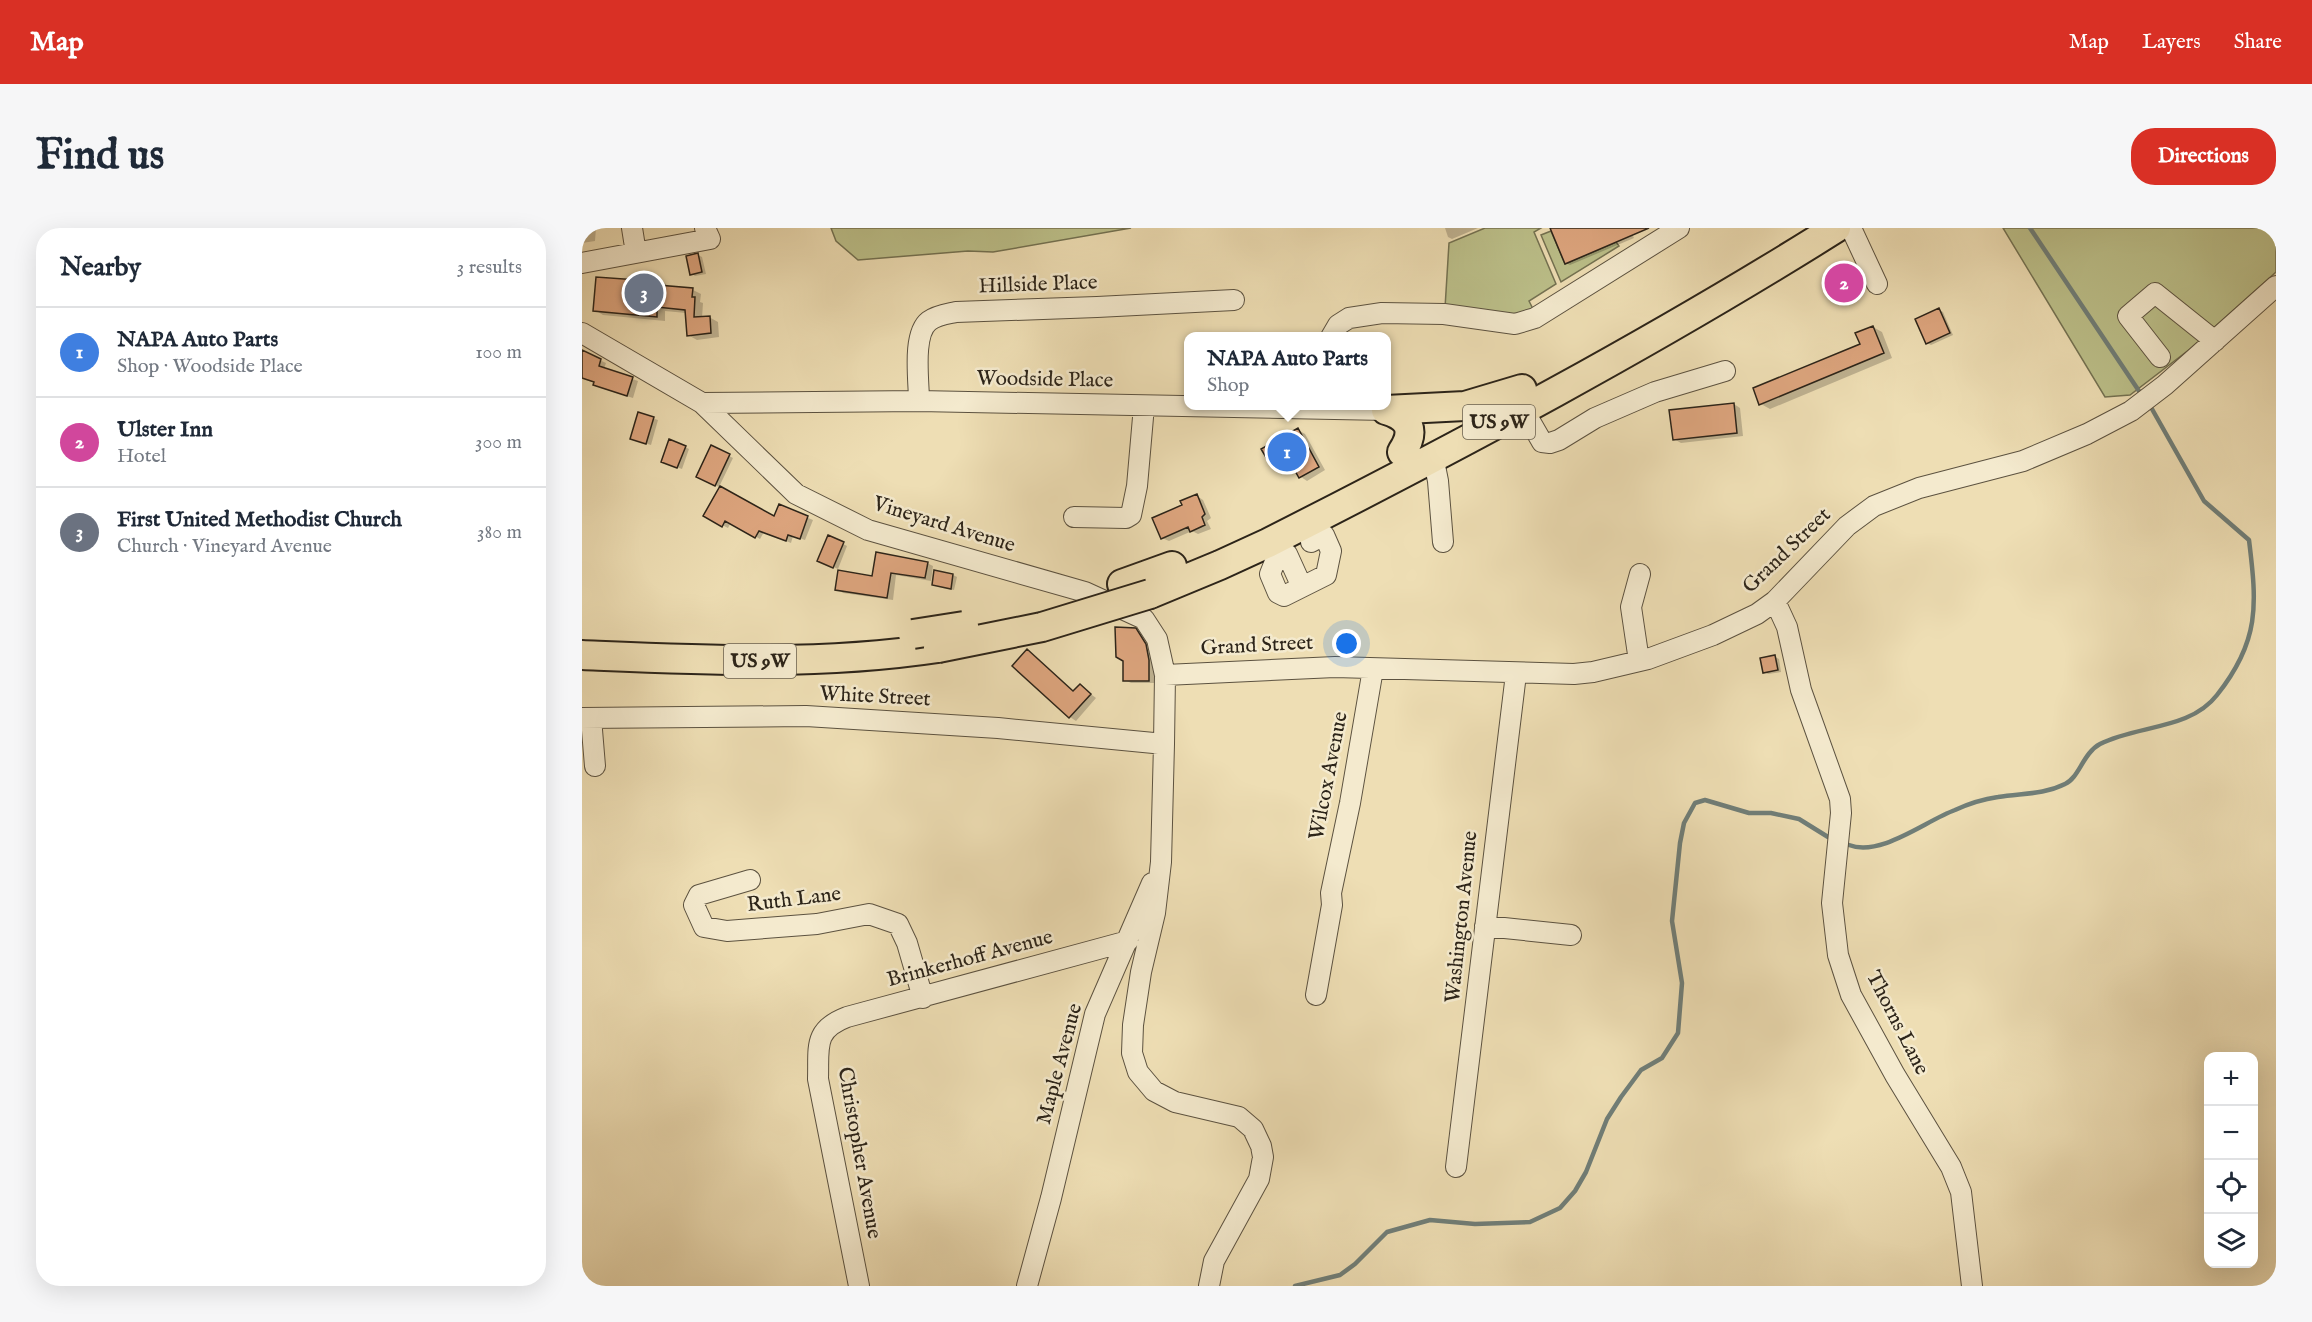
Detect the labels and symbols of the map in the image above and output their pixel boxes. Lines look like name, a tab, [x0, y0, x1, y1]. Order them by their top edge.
pin: 2	[1824, 260, 1864, 306]
street label: Hillside Place	[978, 269, 1098, 301]
pin: 3	[624, 270, 664, 316]
street label: Woodside Place	[976, 365, 1114, 395]
road number: US 9W	[1463, 405, 1535, 439]
pin: 1	[1268, 430, 1306, 474]
street label: Vineyard Avenue	[869, 490, 1019, 560]
street label: Grand Street	[1737, 502, 1837, 600]
your location	[1332, 629, 1361, 658]
street label: Grand Street	[1200, 630, 1314, 662]
road number: US 9W	[724, 644, 796, 678]
street label: White Street	[819, 681, 931, 713]
street label: Wilcox Avenue	[1303, 709, 1355, 843]
street label: Washington Avenue	[1440, 829, 1485, 1004]
street label: Ruth Lane	[745, 881, 843, 919]
street label: Brinkerhoff Avenue	[884, 924, 1056, 994]
street label: Thorns Lane	[1859, 966, 1935, 1080]
street label: Maple Avenue	[1031, 1000, 1089, 1127]
street label: Christopher Avenue	[831, 1065, 887, 1241]

